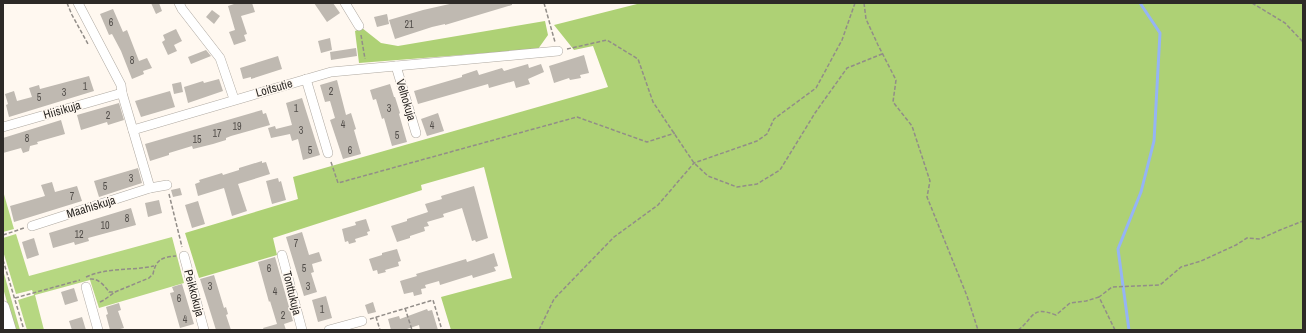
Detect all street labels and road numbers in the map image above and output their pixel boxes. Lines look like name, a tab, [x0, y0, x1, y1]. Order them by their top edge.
street label: Loitsutie	[254, 75, 294, 101]
street label: Velhokuja	[392, 77, 420, 123]
street label: Hiisikuja	[41, 97, 83, 123]
street label: Maahiskuja	[65, 192, 118, 222]
street label: Peikkokuja	[180, 268, 208, 319]
street label: Tonttukuja	[279, 269, 305, 317]

